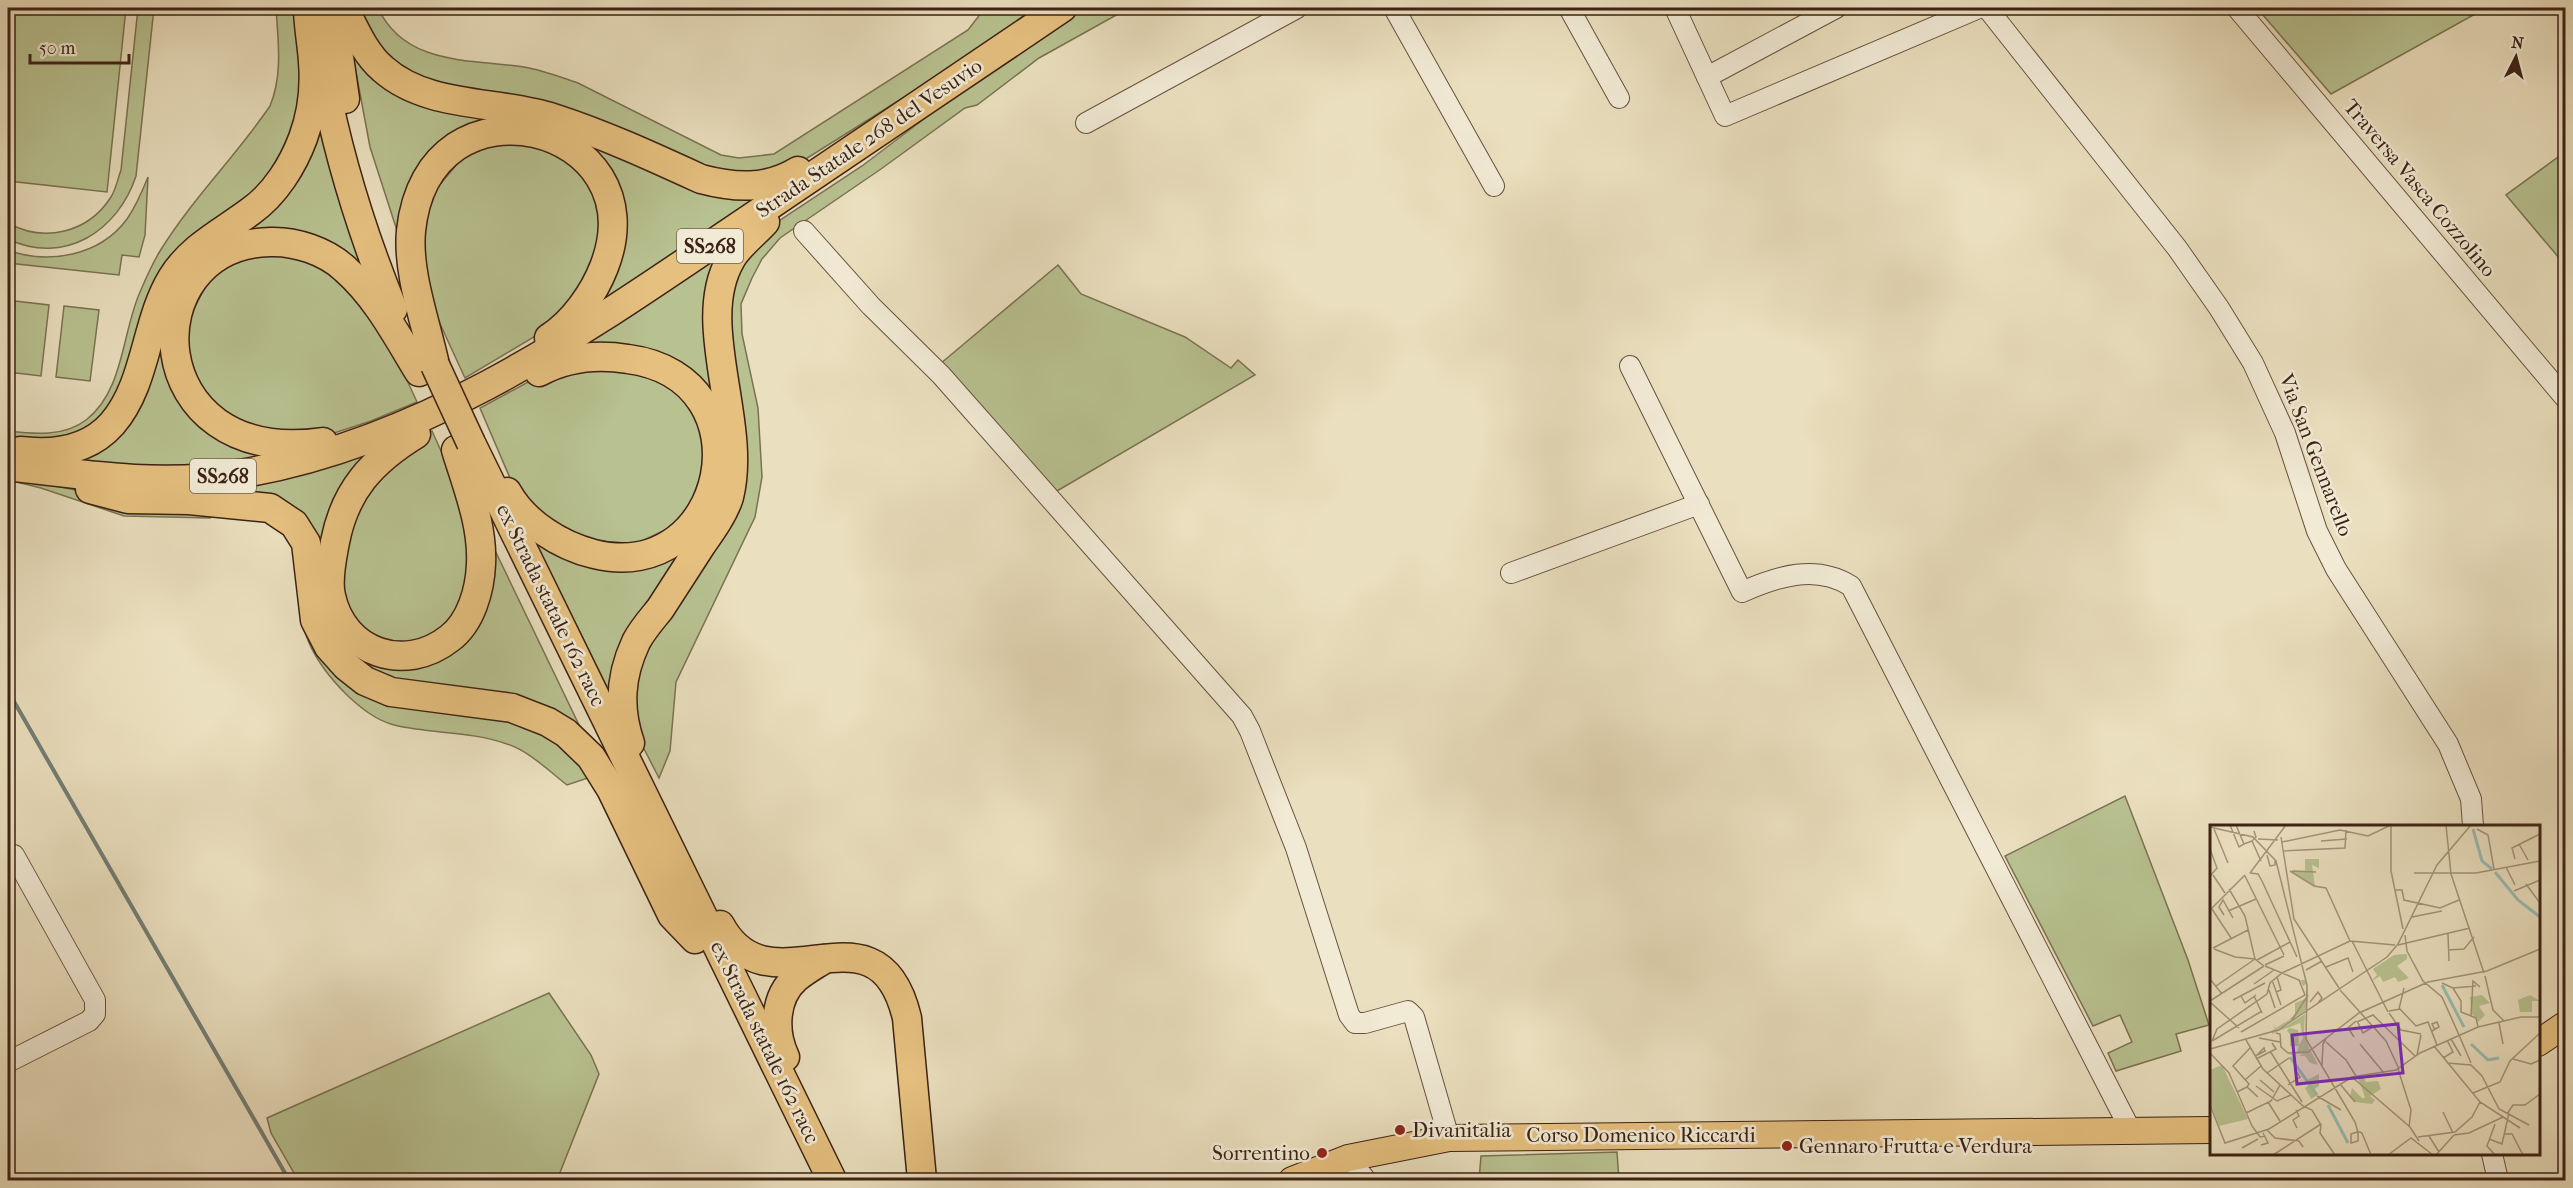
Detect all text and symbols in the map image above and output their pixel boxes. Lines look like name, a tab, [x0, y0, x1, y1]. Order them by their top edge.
scale bar	[30, 27, 129, 65]
north arrow	[2486, 27, 2546, 87]
text: N	[2510, 32, 2525, 53]
text: 50 m	[39, 38, 76, 59]
street label: Strada Statale 268 del Vesuvio	[751, 53, 987, 223]
street label: Traversa Vasca Cozzolino	[2339, 94, 2501, 282]
road number: SS268	[677, 229, 743, 263]
street label: Via San Gennarello	[2274, 370, 2358, 540]
road number: SS268	[190, 459, 256, 493]
street label: ex Strada statale 162 racc	[491, 500, 611, 710]
inset map	[2210, 825, 2540, 1155]
street label: ex Strada statale 162 racc	[705, 937, 825, 1147]
place label: Divanitalia	[1412, 1118, 1511, 1142]
marker: Divanitalia	[1393, 1123, 1407, 1137]
street label: Corso Domenico Riccardi	[1526, 1123, 1756, 1147]
place label: Gennaro Frutta e Verdura	[1799, 1134, 2032, 1158]
marker: Gennaro Frutta e Verdura	[1780, 1139, 1794, 1153]
place label: Sorrentino	[1212, 1141, 1310, 1165]
marker: Sorrentino	[1315, 1146, 1329, 1160]

